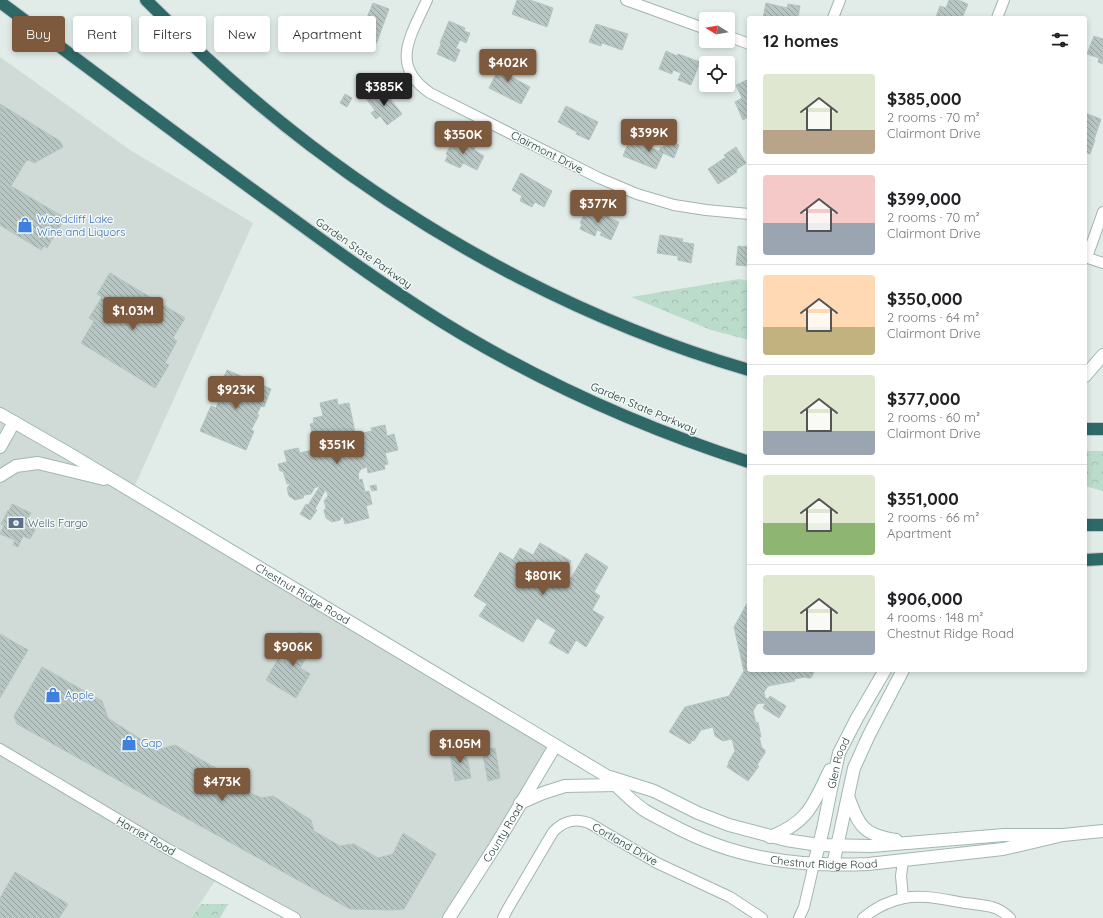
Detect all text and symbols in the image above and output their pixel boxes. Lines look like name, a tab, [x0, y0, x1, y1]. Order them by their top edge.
north arrow	[699, 12, 735, 48]
map controls	[699, 12, 735, 92]
chip: Buy	[12, 16, 65, 52]
chip: Rent	[73, 16, 131, 52]
chip: Filters	[139, 16, 206, 52]
chip: New	[214, 16, 270, 52]
chip: Apartment	[278, 16, 376, 52]
icon: filters	[1049, 29, 1071, 51]
text: 12 homes	[763, 30, 839, 51]
pin: $402K	[480, 49, 536, 83]
text: $402K	[488, 54, 528, 70]
button: locate	[699, 56, 735, 92]
pin: $385K	[356, 73, 412, 107]
text: $385K	[365, 78, 403, 94]
text: $385,000	[887, 88, 961, 109]
icon: home	[795, 90, 843, 138]
text: 2 rooms · 70 m²	[887, 109, 980, 125]
pin: $399K	[621, 119, 677, 153]
pin: $350K	[435, 121, 491, 155]
text: $399K	[630, 124, 668, 140]
text: Clairmont Drive	[887, 125, 981, 141]
text: $350K	[444, 126, 482, 142]
street label: Clairmont Drive	[509, 128, 585, 176]
text: $399,000	[887, 188, 961, 209]
pin: $377K	[570, 190, 626, 224]
icon: home	[795, 191, 843, 239]
text: $377K	[579, 195, 617, 211]
text: 2 rooms · 70 m²	[887, 209, 980, 225]
place label: Woodcliff Lake Wine and Liquors	[37, 212, 125, 239]
street label: Garden State Parkway	[313, 214, 415, 292]
shop icon: Woodcliff Lake Wine and Liquors	[16, 216, 34, 234]
text: Clairmont Drive	[887, 225, 981, 241]
text: $350,000	[887, 288, 963, 309]
icon: home	[795, 291, 843, 339]
pin: $1.03M	[100, 297, 166, 331]
text: $1.03M	[112, 302, 154, 318]
text: 2 rooms · 64 m²	[887, 309, 979, 325]
text: Clairmont Drive	[887, 325, 981, 341]
pin: $923K	[208, 376, 264, 410]
street label: Garden State Parkway	[588, 379, 700, 437]
text: $923K	[217, 381, 255, 397]
text: $377,000	[887, 388, 960, 409]
icon: home	[795, 391, 843, 439]
text: 2 rooms · 60 m²	[887, 409, 980, 425]
text: Clairmont Drive	[887, 425, 981, 441]
pin: $351K	[309, 431, 365, 465]
text: $351K	[319, 436, 355, 452]
text: $351,000	[887, 488, 959, 509]
icon: home	[795, 491, 843, 539]
text: 2 rooms · 66 m²	[887, 509, 979, 525]
bank icon: Wells Fargo	[7, 514, 25, 532]
place label: Wells Fargo	[28, 516, 88, 530]
text: Apartment	[887, 525, 952, 541]
street label: Chestnut Ridge Road	[253, 560, 352, 627]
pin: $801K	[515, 562, 571, 596]
text: $801K	[525, 567, 561, 583]
text: $906,000	[887, 588, 963, 609]
icon: home	[795, 591, 843, 639]
text: 4 rooms · 148 m²	[887, 609, 983, 625]
text: Chestnut Ridge Road	[887, 625, 1014, 641]
pin: $906K	[265, 633, 321, 667]
text: $906K	[274, 638, 312, 654]
shop icon: Apple	[44, 686, 62, 704]
place label: Apple	[65, 688, 94, 702]
pin: $1.05M	[427, 730, 493, 764]
shop icon: Gap	[120, 734, 138, 752]
text: $1.05M	[439, 735, 481, 751]
street label: Glen Road	[824, 735, 853, 790]
place label: Gap	[141, 736, 162, 750]
pin: $473K	[194, 768, 250, 802]
text: $473K	[203, 773, 241, 789]
street label: County Road	[480, 801, 526, 865]
street label: Harriet Road	[114, 814, 178, 858]
street label: Cortland Drive	[590, 820, 660, 868]
street label: Chestnut Ridge Road	[769, 852, 878, 872]

